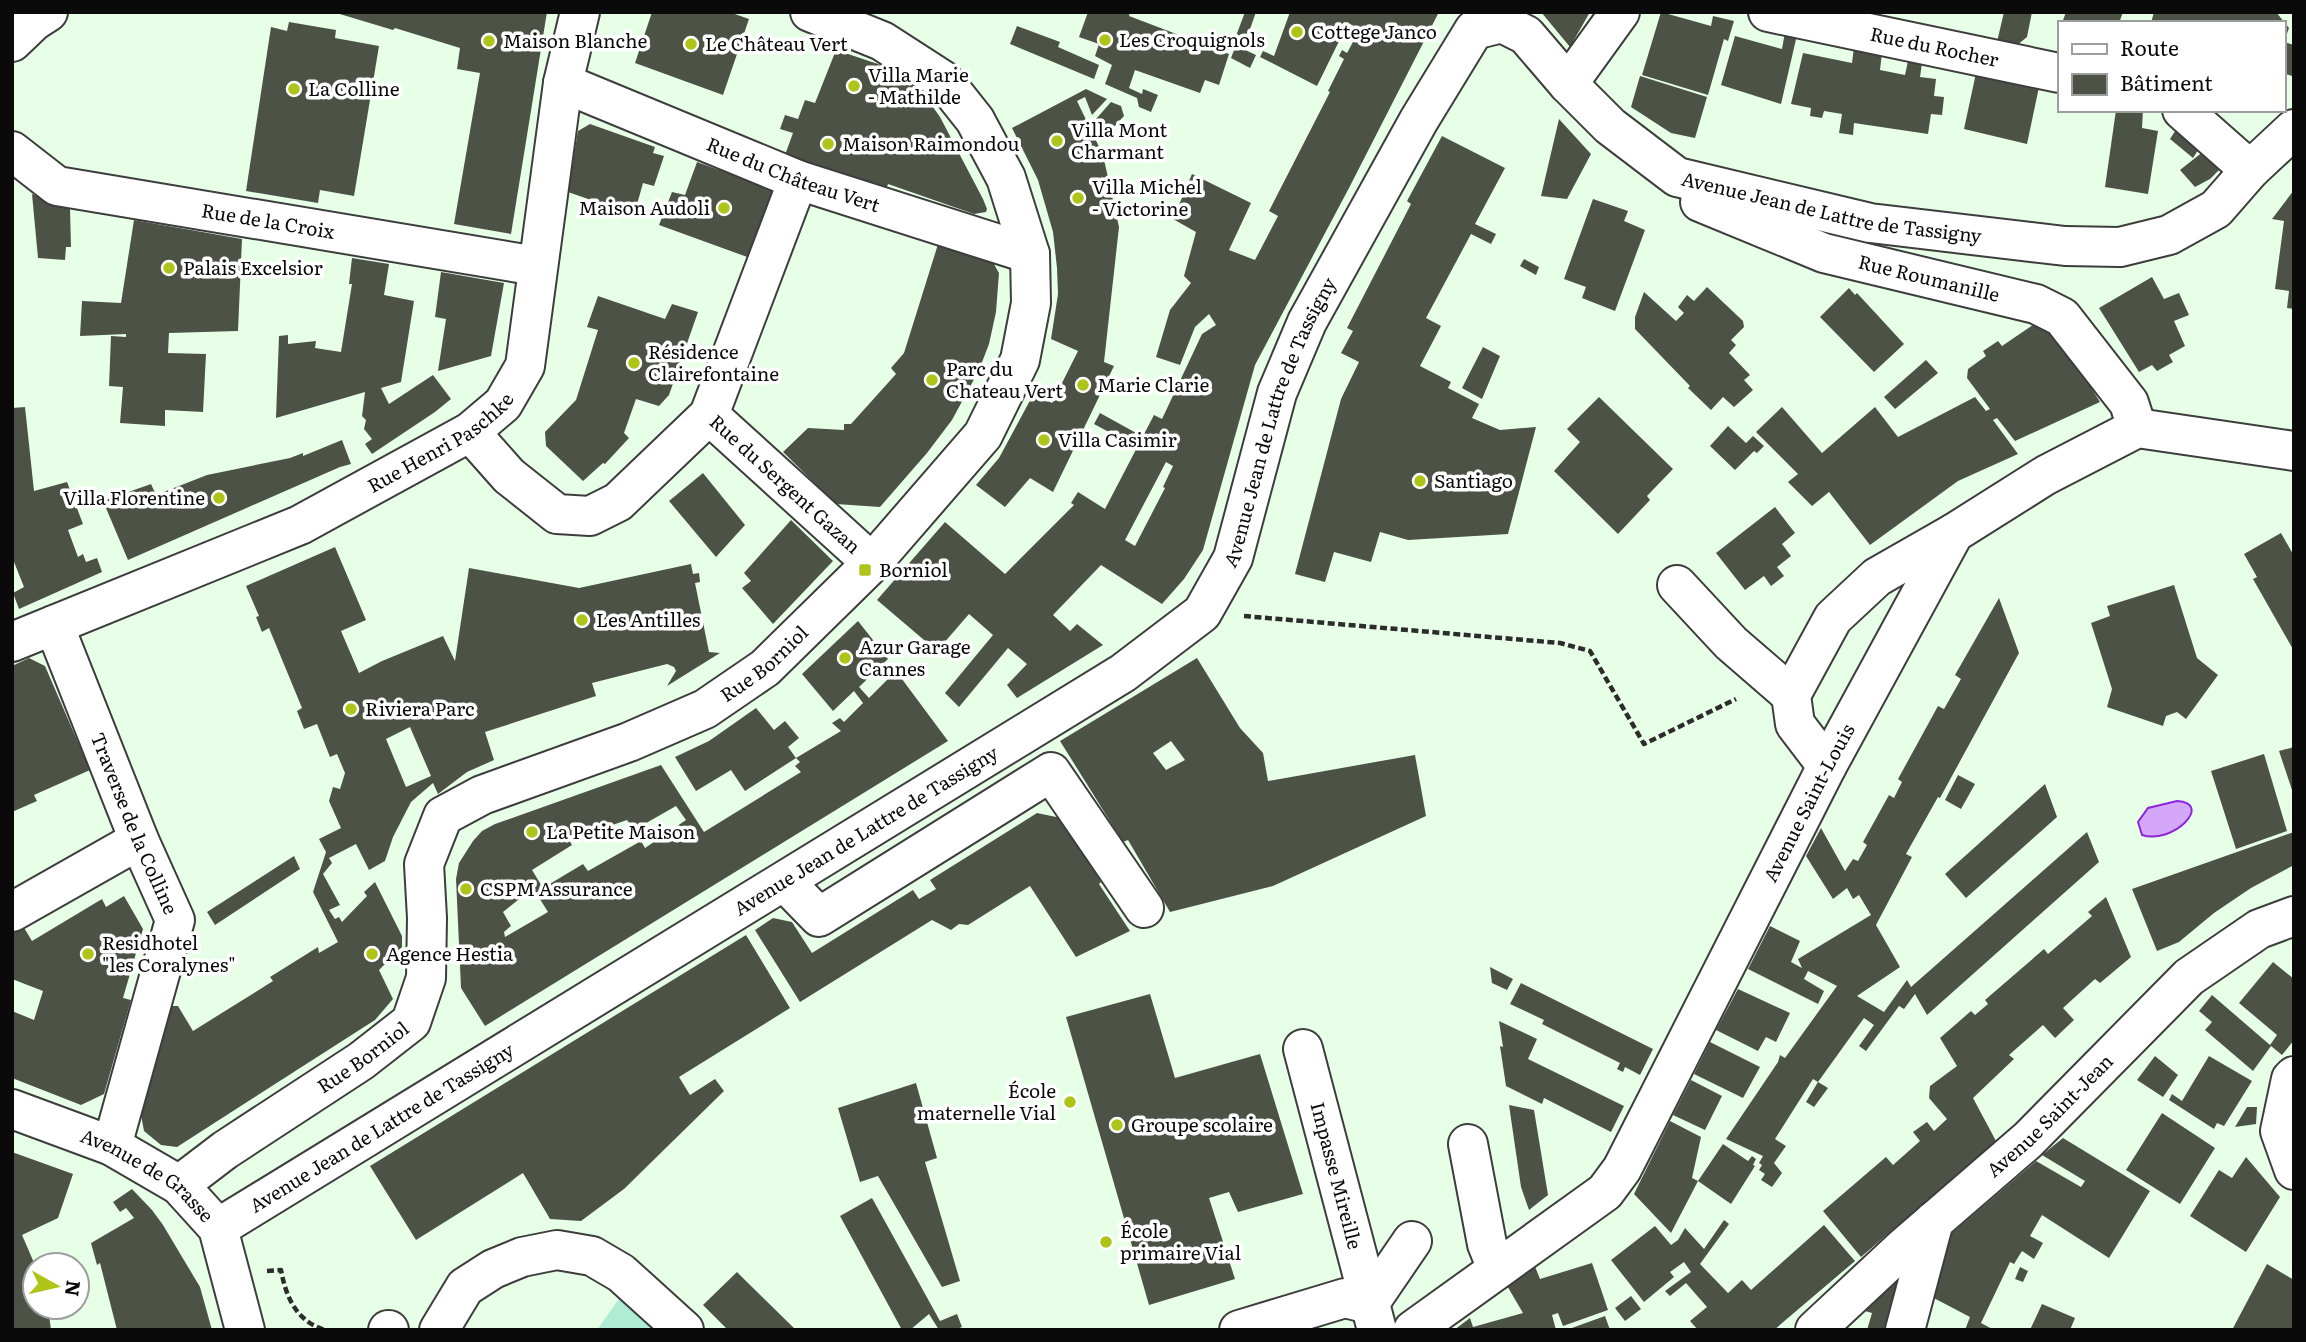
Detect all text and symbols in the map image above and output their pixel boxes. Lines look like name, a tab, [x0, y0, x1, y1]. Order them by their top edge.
place label: Cottege Janco	[1311, 17, 1437, 45]
street label: Rue du Rocher	[1868, 19, 2001, 73]
legend	[2058, 21, 2285, 112]
marker: Cottege Janco	[1289, 24, 1305, 40]
place label: Les Croquignols	[1119, 25, 1265, 53]
place label: Maison Blanche	[503, 26, 647, 54]
place label: Le Château Vert	[705, 29, 848, 57]
text: Route	[2120, 31, 2179, 62]
marker: Les Croquignols	[1097, 32, 1113, 48]
marker: Maison Blanche	[481, 33, 497, 49]
marker: Le Château Vert	[683, 36, 699, 52]
place label: Villa Marie - Mathilde	[868, 60, 969, 110]
text: Bâtiment	[2120, 66, 2213, 97]
place label: La Colline	[308, 74, 400, 102]
marker: Villa Marie - Mathilde	[846, 78, 862, 94]
marker: La Colline	[286, 81, 302, 97]
place label: Villa Mont Charmant	[1071, 115, 1167, 165]
street label: Rue du Château Vert	[703, 129, 884, 218]
place label: Maison Raimondou	[842, 129, 1019, 157]
marker: Villa Mont Charmant	[1049, 133, 1065, 149]
marker: Maison Raimondou	[820, 136, 836, 152]
street label: Avenue Jean de Lattre de Tassigny	[1679, 164, 1983, 249]
place label: Villa Michel - Victorine	[1092, 172, 1202, 222]
marker: Villa Michel - Victorine	[1070, 190, 1086, 206]
place label: Maison Audoli	[579, 193, 710, 221]
street label: Rue de la Croix	[200, 195, 337, 245]
marker: Maison Audoli	[716, 200, 732, 216]
street label: Rue Roumanille	[1855, 247, 2003, 308]
place label: Palais Excelsior	[183, 253, 323, 281]
marker: Palais Excelsior	[161, 260, 177, 276]
street label: Avenue Jean de Lattre de Tassigny	[1216, 272, 1342, 572]
place label: Résidence Clairefontaine	[648, 337, 779, 387]
place label: Parc du Chateau Vert	[946, 354, 1063, 404]
marker: Résidence Clairefontaine	[626, 355, 642, 371]
place label: Marie Clarie	[1097, 370, 1210, 398]
marker: Parc du Chateau Vert	[924, 372, 940, 388]
marker: Marie Clarie	[1075, 377, 1091, 393]
street label: Rue Henri Paschke	[362, 387, 520, 499]
street label: Rue du Sergent Gazan	[704, 407, 868, 559]
place label: Villa Casimir	[1058, 425, 1177, 453]
marker: Villa Casimir	[1036, 432, 1052, 448]
place label: Santiago	[1434, 466, 1513, 494]
marker: Santiago	[1412, 473, 1428, 489]
place label: Villa Florentine	[63, 483, 205, 511]
marker: Villa Florentine	[211, 490, 227, 506]
place label: Borniol	[879, 555, 948, 583]
marker: Borniol	[857, 562, 873, 578]
place label: Les Antilles	[596, 605, 701, 633]
marker: Les Antilles	[574, 612, 590, 628]
street label: Rue Borniol	[714, 618, 814, 708]
place label: Azur Garage Cannes	[859, 632, 971, 682]
marker: Azur Garage Cannes	[837, 650, 853, 666]
place label: Riviera Parc	[365, 694, 475, 722]
marker: Riviera Parc	[343, 701, 359, 717]
street label: Avenue Saint-Louis	[1755, 718, 1861, 887]
street label: Traverse de la Colline	[85, 728, 186, 919]
street label: Avenue Jean de Lattre de Tassigny	[728, 738, 1003, 922]
place label: La Petite Maison	[546, 817, 695, 845]
marker: La Petite Maison	[524, 824, 540, 840]
place label: CSPM Assurance	[480, 874, 633, 902]
marker: CSPM Assurance	[458, 881, 474, 897]
place label: Residhotel "les Coralynes"	[102, 928, 236, 978]
place label: Agence Hestia	[386, 939, 514, 967]
marker: Residhotel "les Coralynes"	[80, 946, 96, 962]
marker: Agence Hestia	[364, 946, 380, 962]
street label: Rue Borniol	[311, 1014, 414, 1099]
street label: Avenue Jean de Lattre de Tassigny	[244, 1035, 519, 1219]
street label: Avenue Saint-Jean	[1980, 1047, 2119, 1183]
place label: École maternelle Vial	[917, 1076, 1056, 1126]
marker: École maternelle Vial	[1062, 1094, 1078, 1110]
street label: Impasse Mireille	[1305, 1099, 1370, 1252]
place label: Groupe scolaire	[1131, 1110, 1273, 1138]
marker: Groupe scolaire	[1109, 1117, 1125, 1133]
street label: Avenue de Grasse	[77, 1121, 221, 1228]
place label: École primaire Vial	[1120, 1216, 1241, 1266]
marker: École primaire Vial	[1098, 1234, 1114, 1250]
north arrow	[21, 1251, 91, 1321]
text: N	[59, 1279, 89, 1298]

